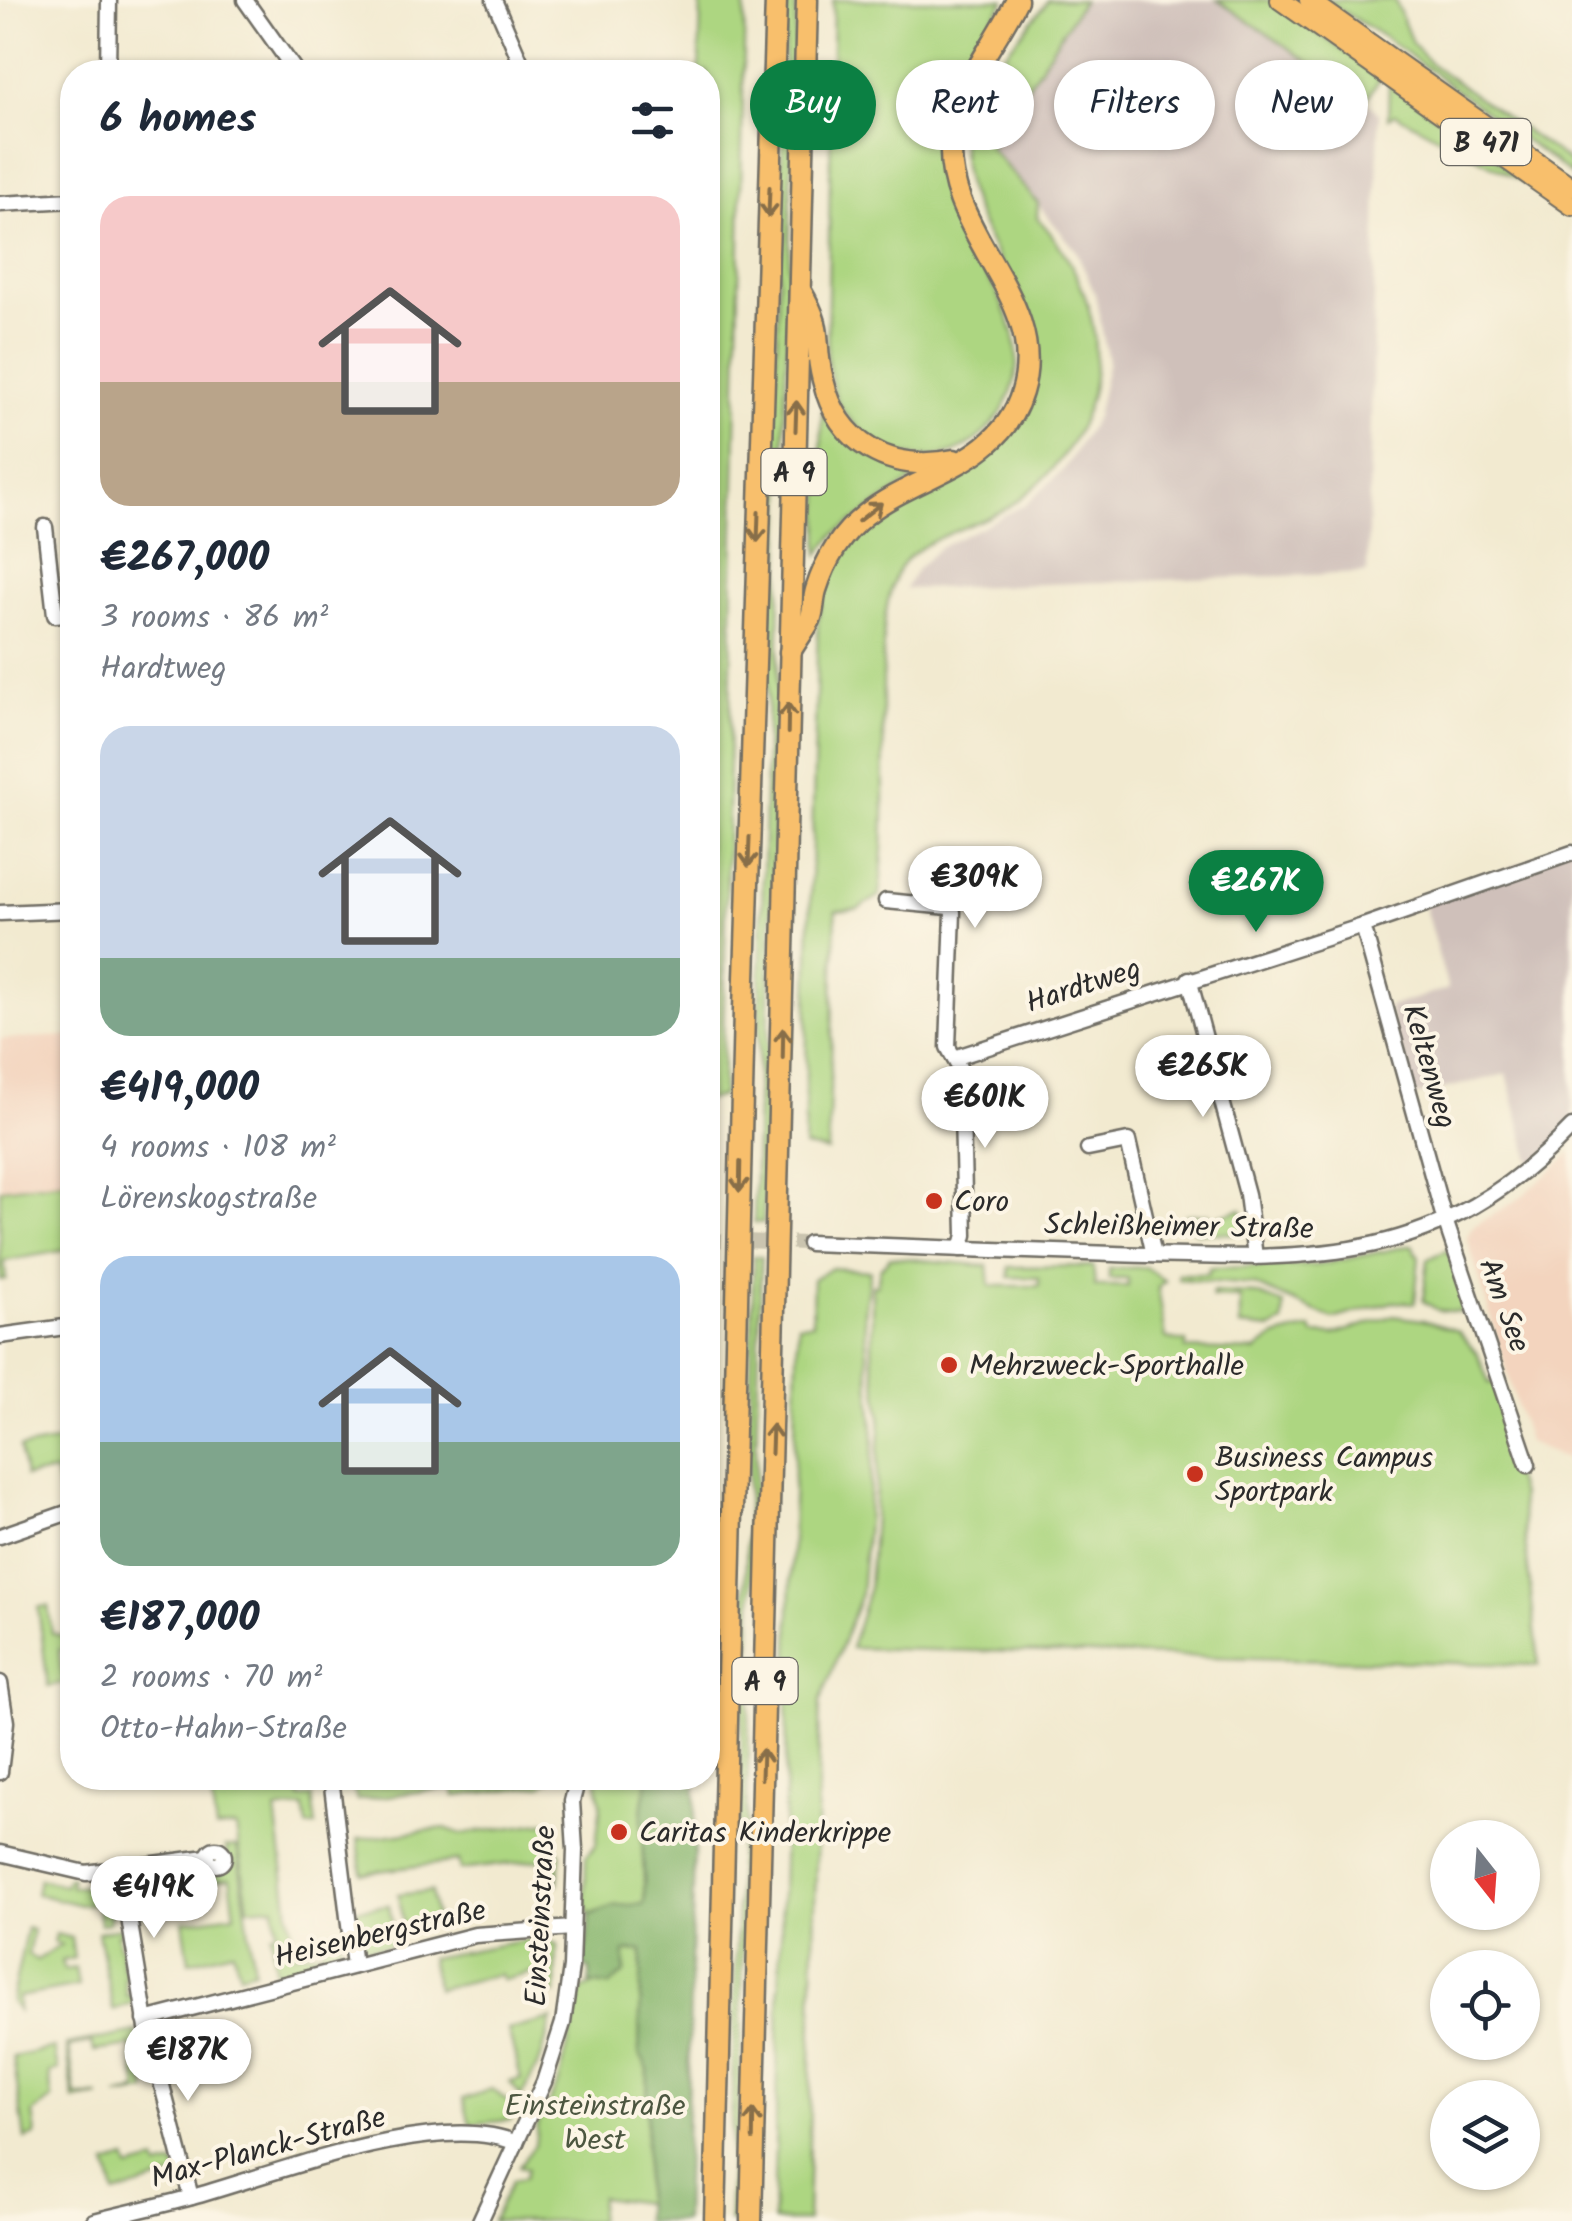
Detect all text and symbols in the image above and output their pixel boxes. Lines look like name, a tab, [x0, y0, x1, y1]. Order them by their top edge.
chip: Buy	[750, 60, 876, 150]
chip: Rent	[896, 60, 1034, 150]
chip: Filters	[1054, 60, 1215, 150]
chip: New	[1235, 60, 1368, 150]
text: 6 homes	[100, 87, 256, 154]
icon: filters	[625, 93, 680, 148]
road number: B 471	[1441, 119, 1531, 165]
one-way arrow	[759, 186, 778, 218]
icon: home	[300, 261, 480, 441]
one-way arrow	[787, 401, 806, 433]
road number: A 9	[762, 449, 826, 495]
one-way arrow	[857, 502, 883, 524]
one-way arrow	[749, 511, 768, 543]
text: €267,000	[100, 526, 269, 593]
text: 3 rooms · 86 m²	[100, 593, 328, 644]
text: Hardtweg	[100, 644, 227, 695]
one-way arrow	[778, 702, 797, 734]
icon: home	[300, 791, 480, 971]
one-way arrow	[739, 836, 758, 868]
pin: €309K	[905, 846, 1045, 931]
pin: €267K	[1186, 850, 1326, 935]
text: €309K	[930, 853, 1020, 904]
text: €267K	[1211, 857, 1301, 908]
street label: Hardtweg	[1020, 946, 1147, 1028]
street label: Keltenweg	[1387, 999, 1469, 1135]
one-way arrow	[773, 1027, 792, 1059]
pin: €265K	[1133, 1035, 1273, 1120]
text: €265K	[1157, 1042, 1249, 1093]
text: €419,000	[100, 1056, 259, 1123]
pin: €601K	[915, 1066, 1055, 1151]
text: €601K	[944, 1073, 1026, 1124]
text: 4 rooms · 108 m²	[100, 1123, 336, 1174]
one-way arrow	[730, 1160, 750, 1192]
text: Lörenskogstraße	[100, 1174, 317, 1225]
place label: Coro	[954, 1179, 1009, 1227]
marker: Coro	[923, 1190, 945, 1212]
street label: Schleißheimer Straße	[1044, 1202, 1314, 1254]
street label: Am See	[1464, 1252, 1542, 1360]
icon: home	[300, 1321, 480, 1501]
place label: Mehrzweck-Sporthalle	[969, 1343, 1244, 1391]
marker: Mehrzweck-Sporthalle	[938, 1354, 960, 1376]
one-way arrow	[762, 1423, 781, 1455]
place label: Business Campus Sportpark	[1215, 1435, 1433, 1517]
marker: Business Campus Sportpark	[1184, 1463, 1206, 1485]
text: €187,000	[100, 1586, 260, 1653]
text: 2 rooms · 70 m²	[100, 1653, 322, 1704]
road number: A 9	[732, 1658, 798, 1704]
text: Otto-Hahn-Straße	[100, 1704, 347, 1755]
one-way arrow	[753, 1748, 772, 1780]
place label: Caritas Kinderkrippe	[639, 1810, 891, 1858]
north arrow	[1430, 1820, 1540, 1930]
map controls	[1430, 1820, 1540, 2190]
marker: Caritas Kinderkrippe	[608, 1821, 630, 1843]
street label: Einsteinstraße	[513, 1824, 571, 2008]
pin: €419K	[84, 1856, 224, 1941]
text: €419K	[113, 1863, 195, 1914]
street label: Heisenbergstraße	[270, 1887, 491, 1983]
button: locate	[1430, 1950, 1540, 2060]
pin: €187K	[118, 2019, 258, 2104]
text: €187K	[146, 2026, 230, 2077]
button: layers	[1430, 2080, 1540, 2190]
park label: Einsteinstraße West	[504, 2083, 686, 2165]
street label: Max-Planck-Straße	[146, 2094, 392, 2203]
one-way arrow	[744, 2108, 763, 2140]

